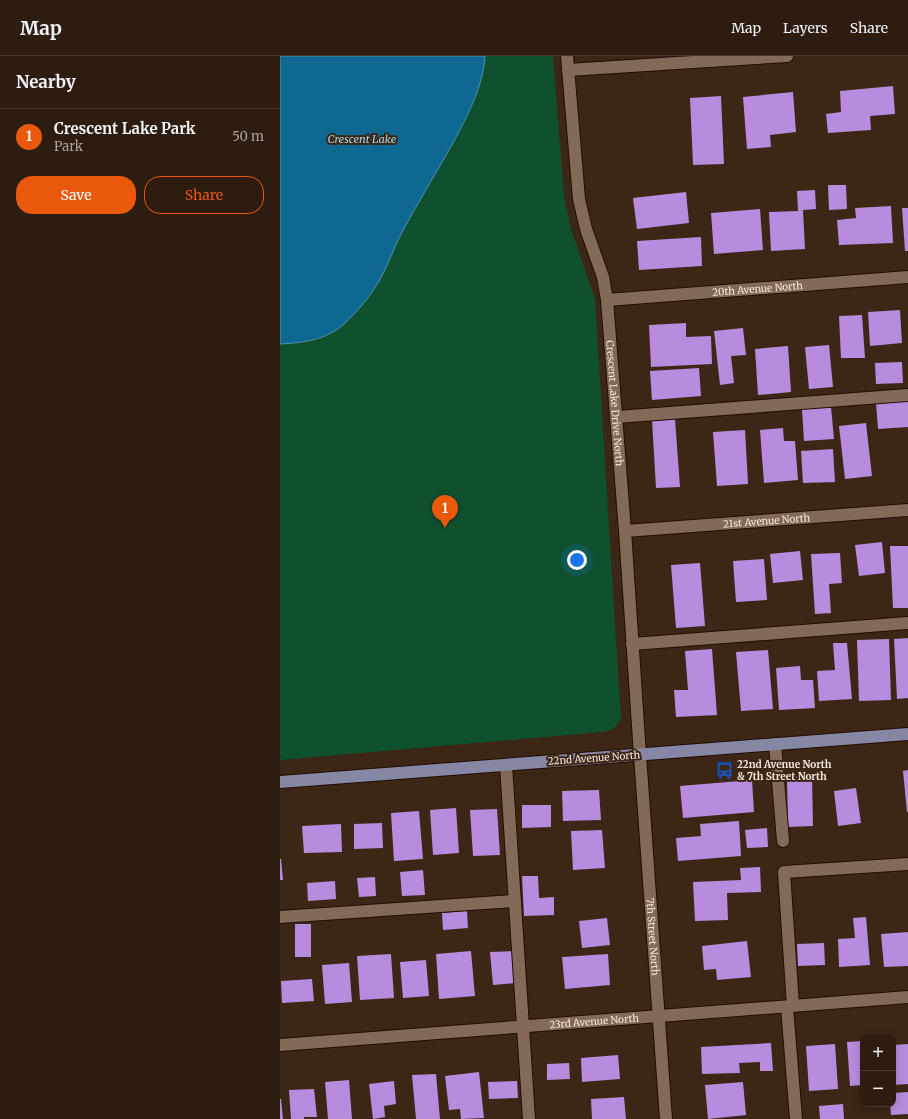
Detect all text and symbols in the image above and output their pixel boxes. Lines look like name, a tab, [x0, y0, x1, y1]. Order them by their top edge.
text: Map	[20, 16, 62, 40]
text: Map	[731, 19, 761, 37]
text: Layers	[783, 19, 828, 37]
text: Share	[850, 19, 888, 37]
text: Nearby	[16, 71, 76, 93]
text: Crescent Lake Park	[54, 119, 196, 138]
text: 1	[26, 128, 32, 145]
text: 50 m	[232, 128, 264, 145]
water label: Crescent Lake	[328, 132, 397, 146]
text: Park	[54, 138, 83, 155]
button: Save	[16, 176, 136, 214]
button: Share	[144, 176, 264, 214]
street label: 20th Avenue North	[712, 279, 804, 298]
street label: Crescent Lake Drive North	[604, 340, 626, 467]
pin: 1	[432, 495, 458, 528]
street label: 21st Avenue North	[723, 511, 811, 530]
your location	[567, 550, 587, 570]
street label: 22nd Avenue North	[547, 748, 641, 768]
place label: 22nd Avenue North & 7th Street North	[737, 758, 832, 783]
bus stop icon: 22nd Avenue North & 7th Street North	[714, 760, 734, 780]
street label: 7th Street North	[644, 897, 662, 976]
street label: 23rd Avenue North	[549, 1011, 640, 1031]
map controls	[860, 1035, 896, 1107]
button: +	[860, 1035, 896, 1071]
button: −	[860, 1071, 896, 1107]

